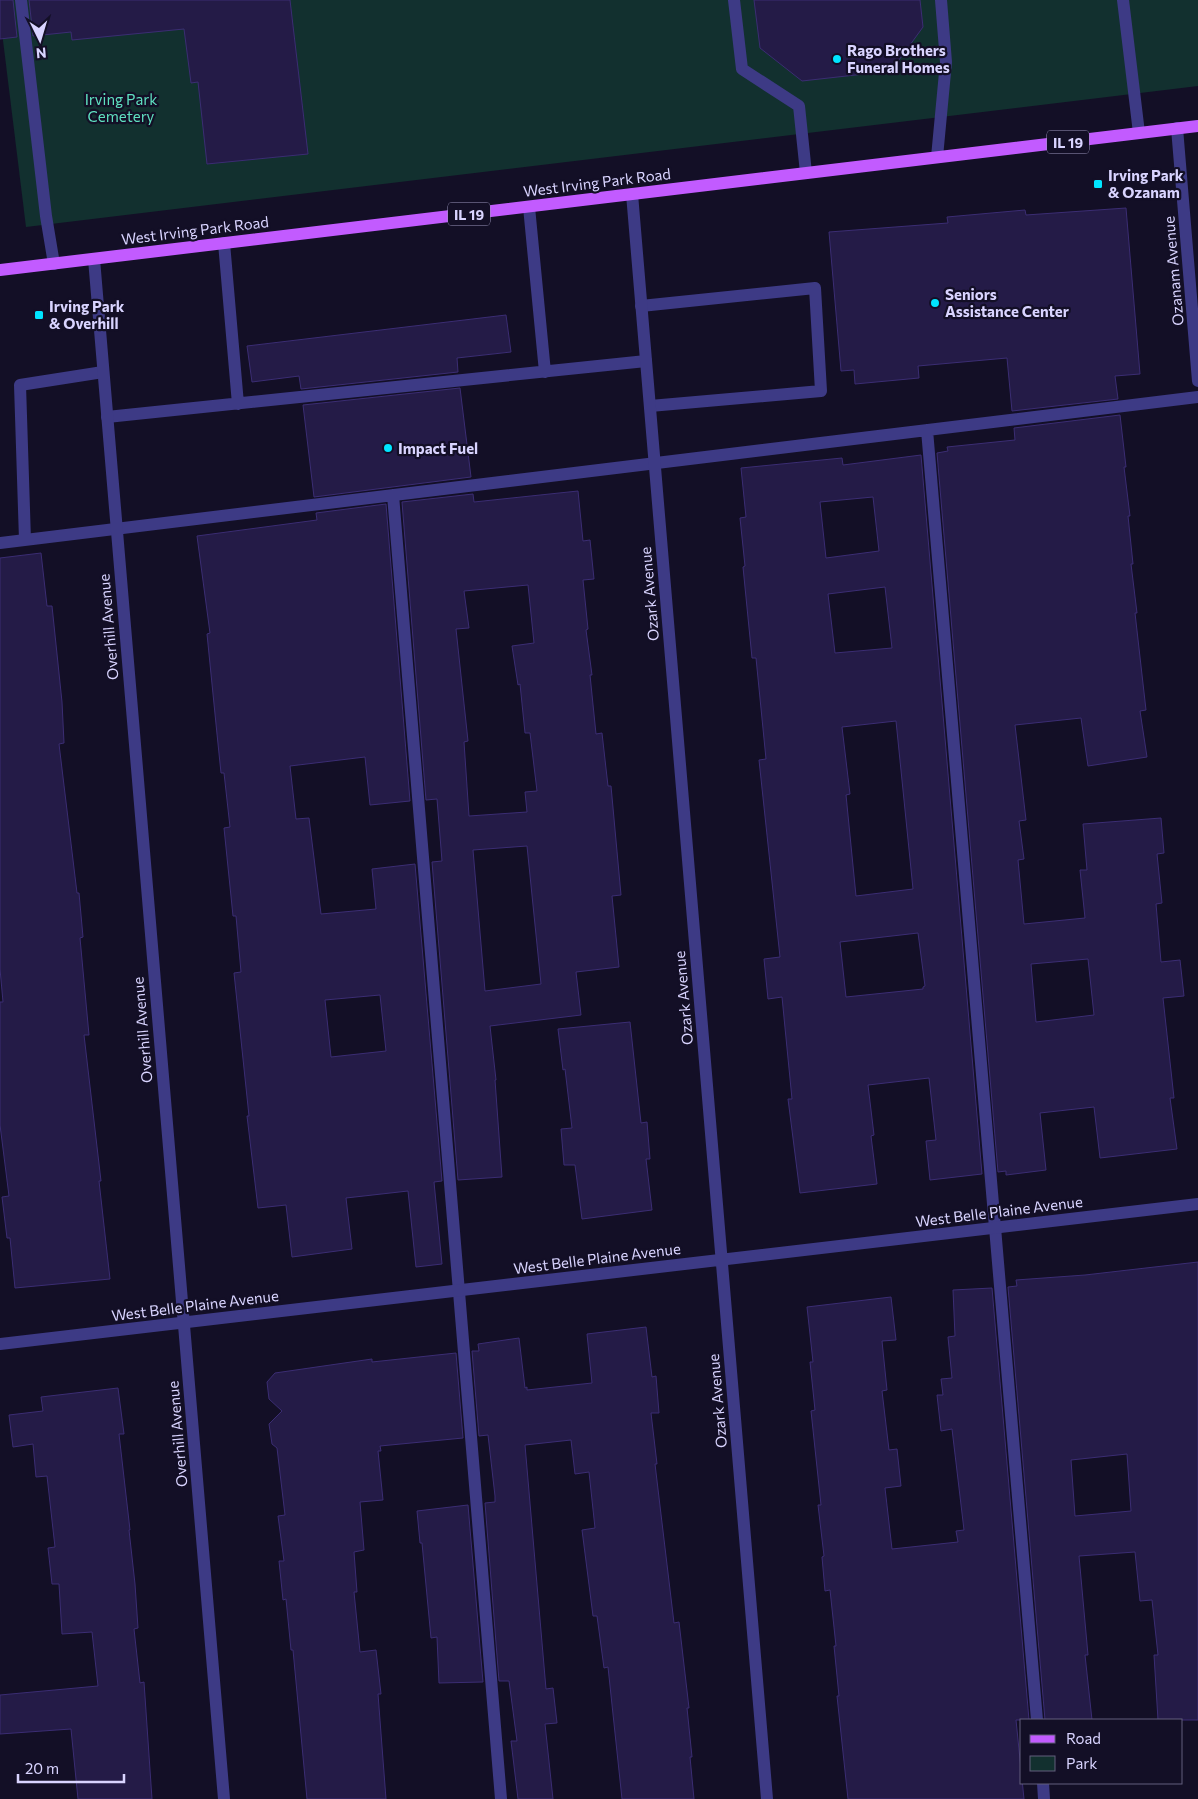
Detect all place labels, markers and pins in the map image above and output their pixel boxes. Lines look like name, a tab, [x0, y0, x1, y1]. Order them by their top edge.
place label: Rago Brothers Funeral Homes	[847, 41, 950, 76]
marker: Rago Brothers Funeral Homes	[831, 53, 843, 65]
place label: Irving Park & Ozanam	[1108, 166, 1184, 201]
marker: Irving Park & Ozanam	[1092, 178, 1104, 190]
place label: Seniors Assistance Center	[945, 285, 1069, 320]
place label: Irving Park & Overhill	[49, 297, 125, 332]
marker: Seniors Assistance Center	[929, 297, 941, 309]
marker: Irving Park & Overhill	[33, 309, 45, 321]
place label: Impact Fuel	[398, 439, 478, 457]
marker: Impact Fuel	[382, 442, 394, 454]

